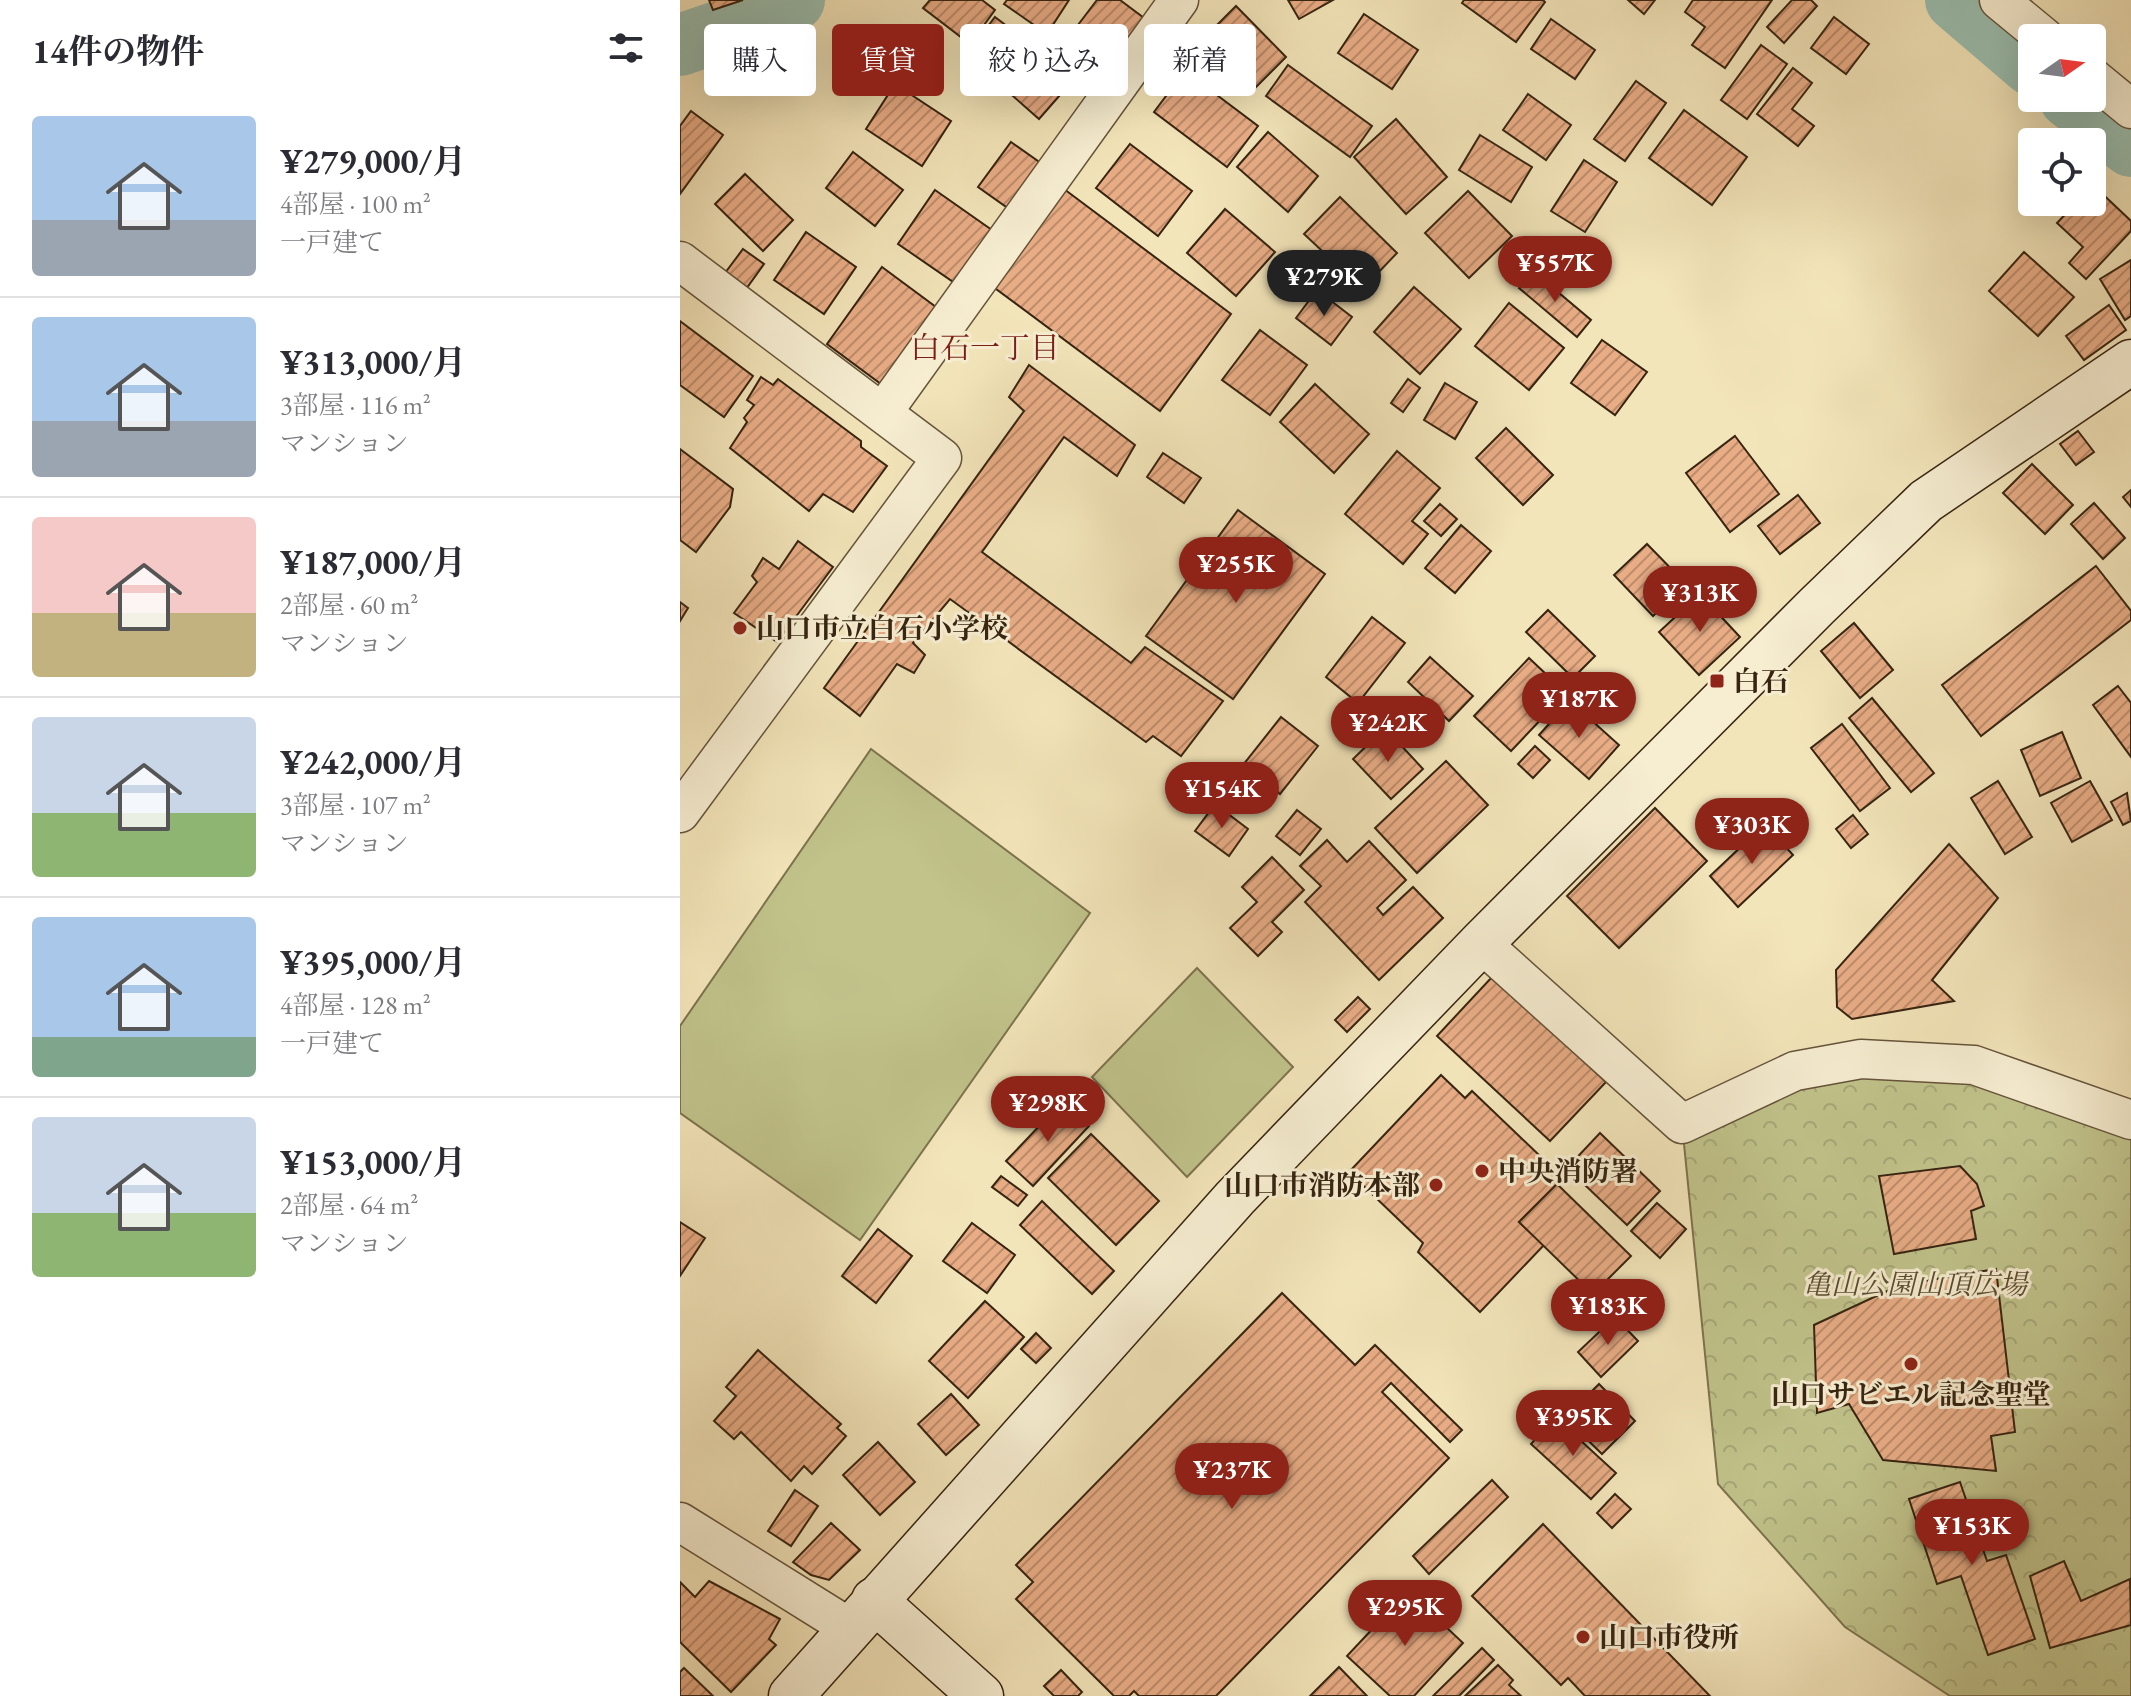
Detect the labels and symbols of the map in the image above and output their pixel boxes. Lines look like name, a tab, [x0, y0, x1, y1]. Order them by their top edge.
north arrow	[2018, 24, 2106, 112]
pin: ¥557K	[1499, 236, 1611, 304]
pin: ¥279K	[1268, 250, 1380, 318]
district label: 白石一丁目	[910, 328, 1060, 367]
pin: ¥255K	[1180, 537, 1292, 605]
pin: ¥313K	[1644, 566, 1756, 634]
place label: 山口市立白石小学校	[756, 610, 1008, 646]
marker: 山口市立白石小学校	[731, 619, 749, 637]
place label: 白石	[1733, 663, 1789, 699]
pin: ¥187K	[1523, 672, 1635, 740]
marker: 白石	[1708, 672, 1726, 690]
pin: ¥242K	[1332, 696, 1444, 764]
pin: ¥154K	[1166, 762, 1278, 830]
pin: ¥303K	[1696, 798, 1808, 866]
pin: ¥298K	[992, 1076, 1104, 1144]
place label: 中央消防署	[1498, 1153, 1638, 1189]
marker: 中央消防署	[1473, 1162, 1491, 1180]
place label: 山口市消防本部	[1224, 1167, 1420, 1203]
marker: 山口市消防本部	[1427, 1176, 1445, 1194]
park label: 亀山公園山頂広場	[1803, 1266, 2030, 1302]
pin: ¥183K	[1552, 1279, 1664, 1347]
marker: 山口サビエル記念聖堂	[1902, 1355, 1920, 1373]
place label: 山口サビエル記念聖堂	[1771, 1376, 2051, 1412]
pin: ¥395K	[1517, 1390, 1629, 1458]
pin: ¥237K	[1176, 1443, 1288, 1511]
pin: ¥153K	[1916, 1499, 2028, 1567]
pin: ¥295K	[1349, 1580, 1461, 1648]
place label: 山口市役所	[1599, 1619, 1739, 1655]
marker: 山口市役所	[1574, 1628, 1592, 1646]

